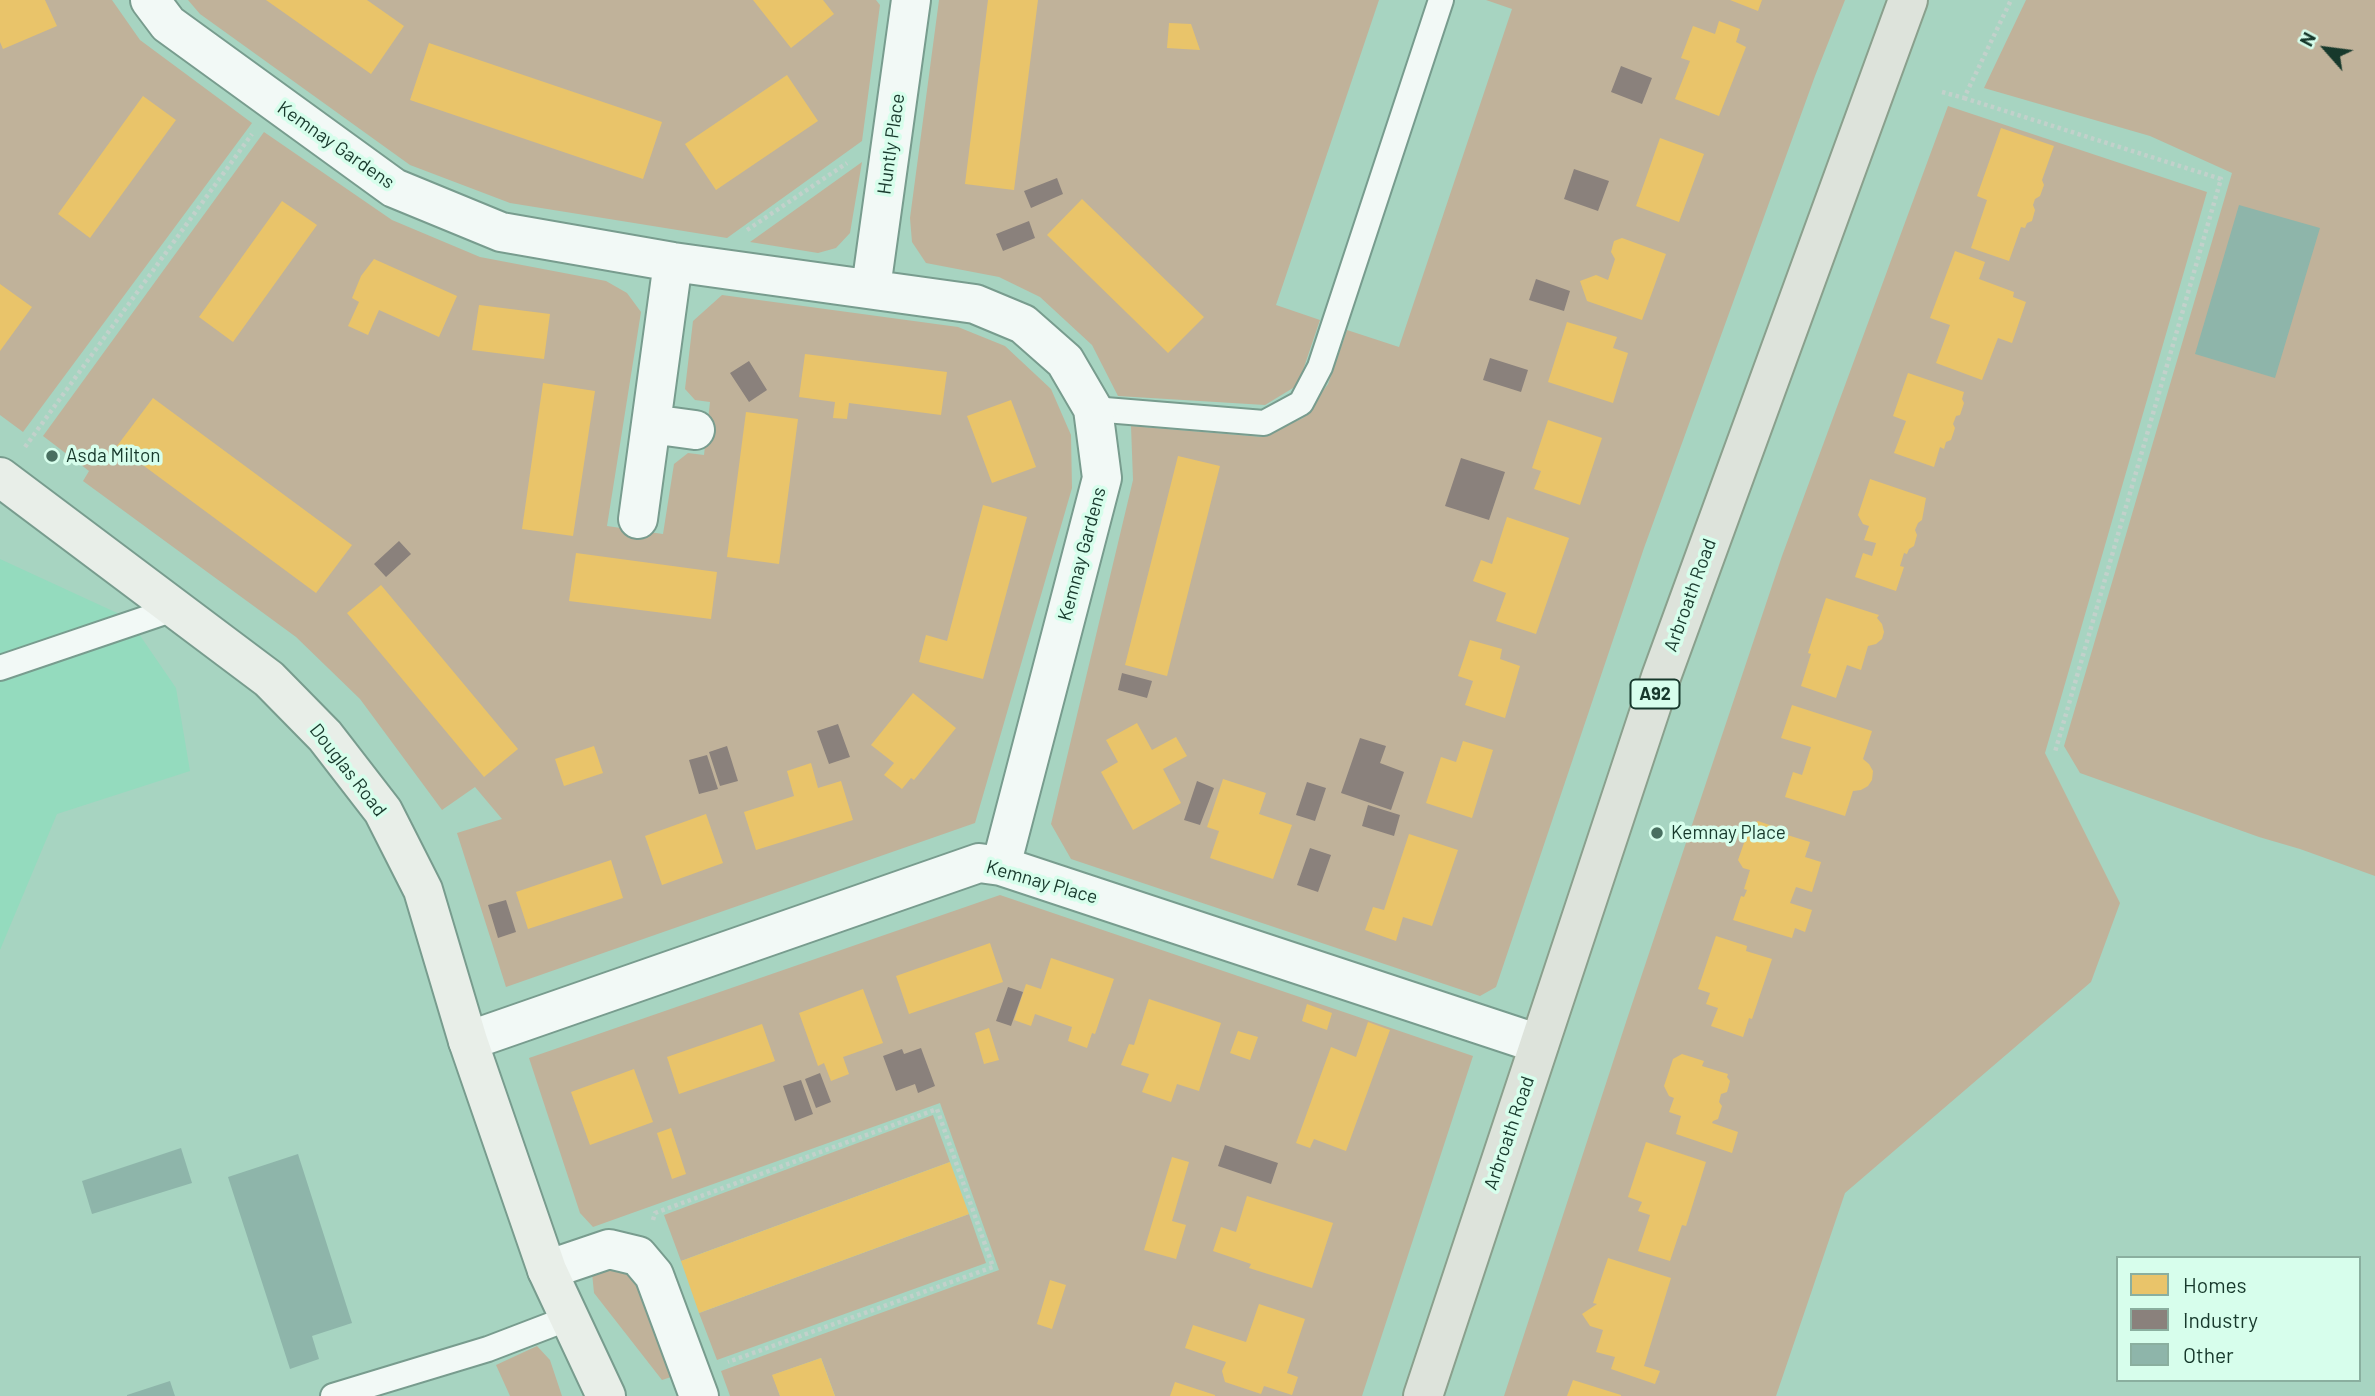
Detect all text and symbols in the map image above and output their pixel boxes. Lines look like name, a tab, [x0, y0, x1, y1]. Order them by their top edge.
north arrow	[2291, 14, 2361, 84]
text: N	[2294, 28, 2320, 50]
street label: Huntly Place	[873, 92, 909, 196]
street label: Kemnay Gardens	[273, 96, 399, 194]
place label: Asda Milton	[66, 445, 161, 467]
marker: Asda Milton	[44, 448, 60, 464]
street label: Kemnay Gardens	[1053, 485, 1111, 623]
street label: Arbroath Road	[1659, 535, 1721, 655]
road number: A92	[1630, 680, 1680, 708]
street label: Douglas Road	[305, 719, 391, 821]
place label: Kemnay Place	[1671, 822, 1786, 844]
marker: Kemnay Place	[1649, 825, 1665, 841]
street label: Kemnay Place	[984, 855, 1100, 909]
street label: Arbroath Road	[1479, 1073, 1539, 1193]
legend	[2116, 1256, 2361, 1382]
text: Homes	[2183, 1272, 2247, 1297]
text: Industry	[2183, 1307, 2258, 1332]
text: Other	[2183, 1342, 2234, 1367]

